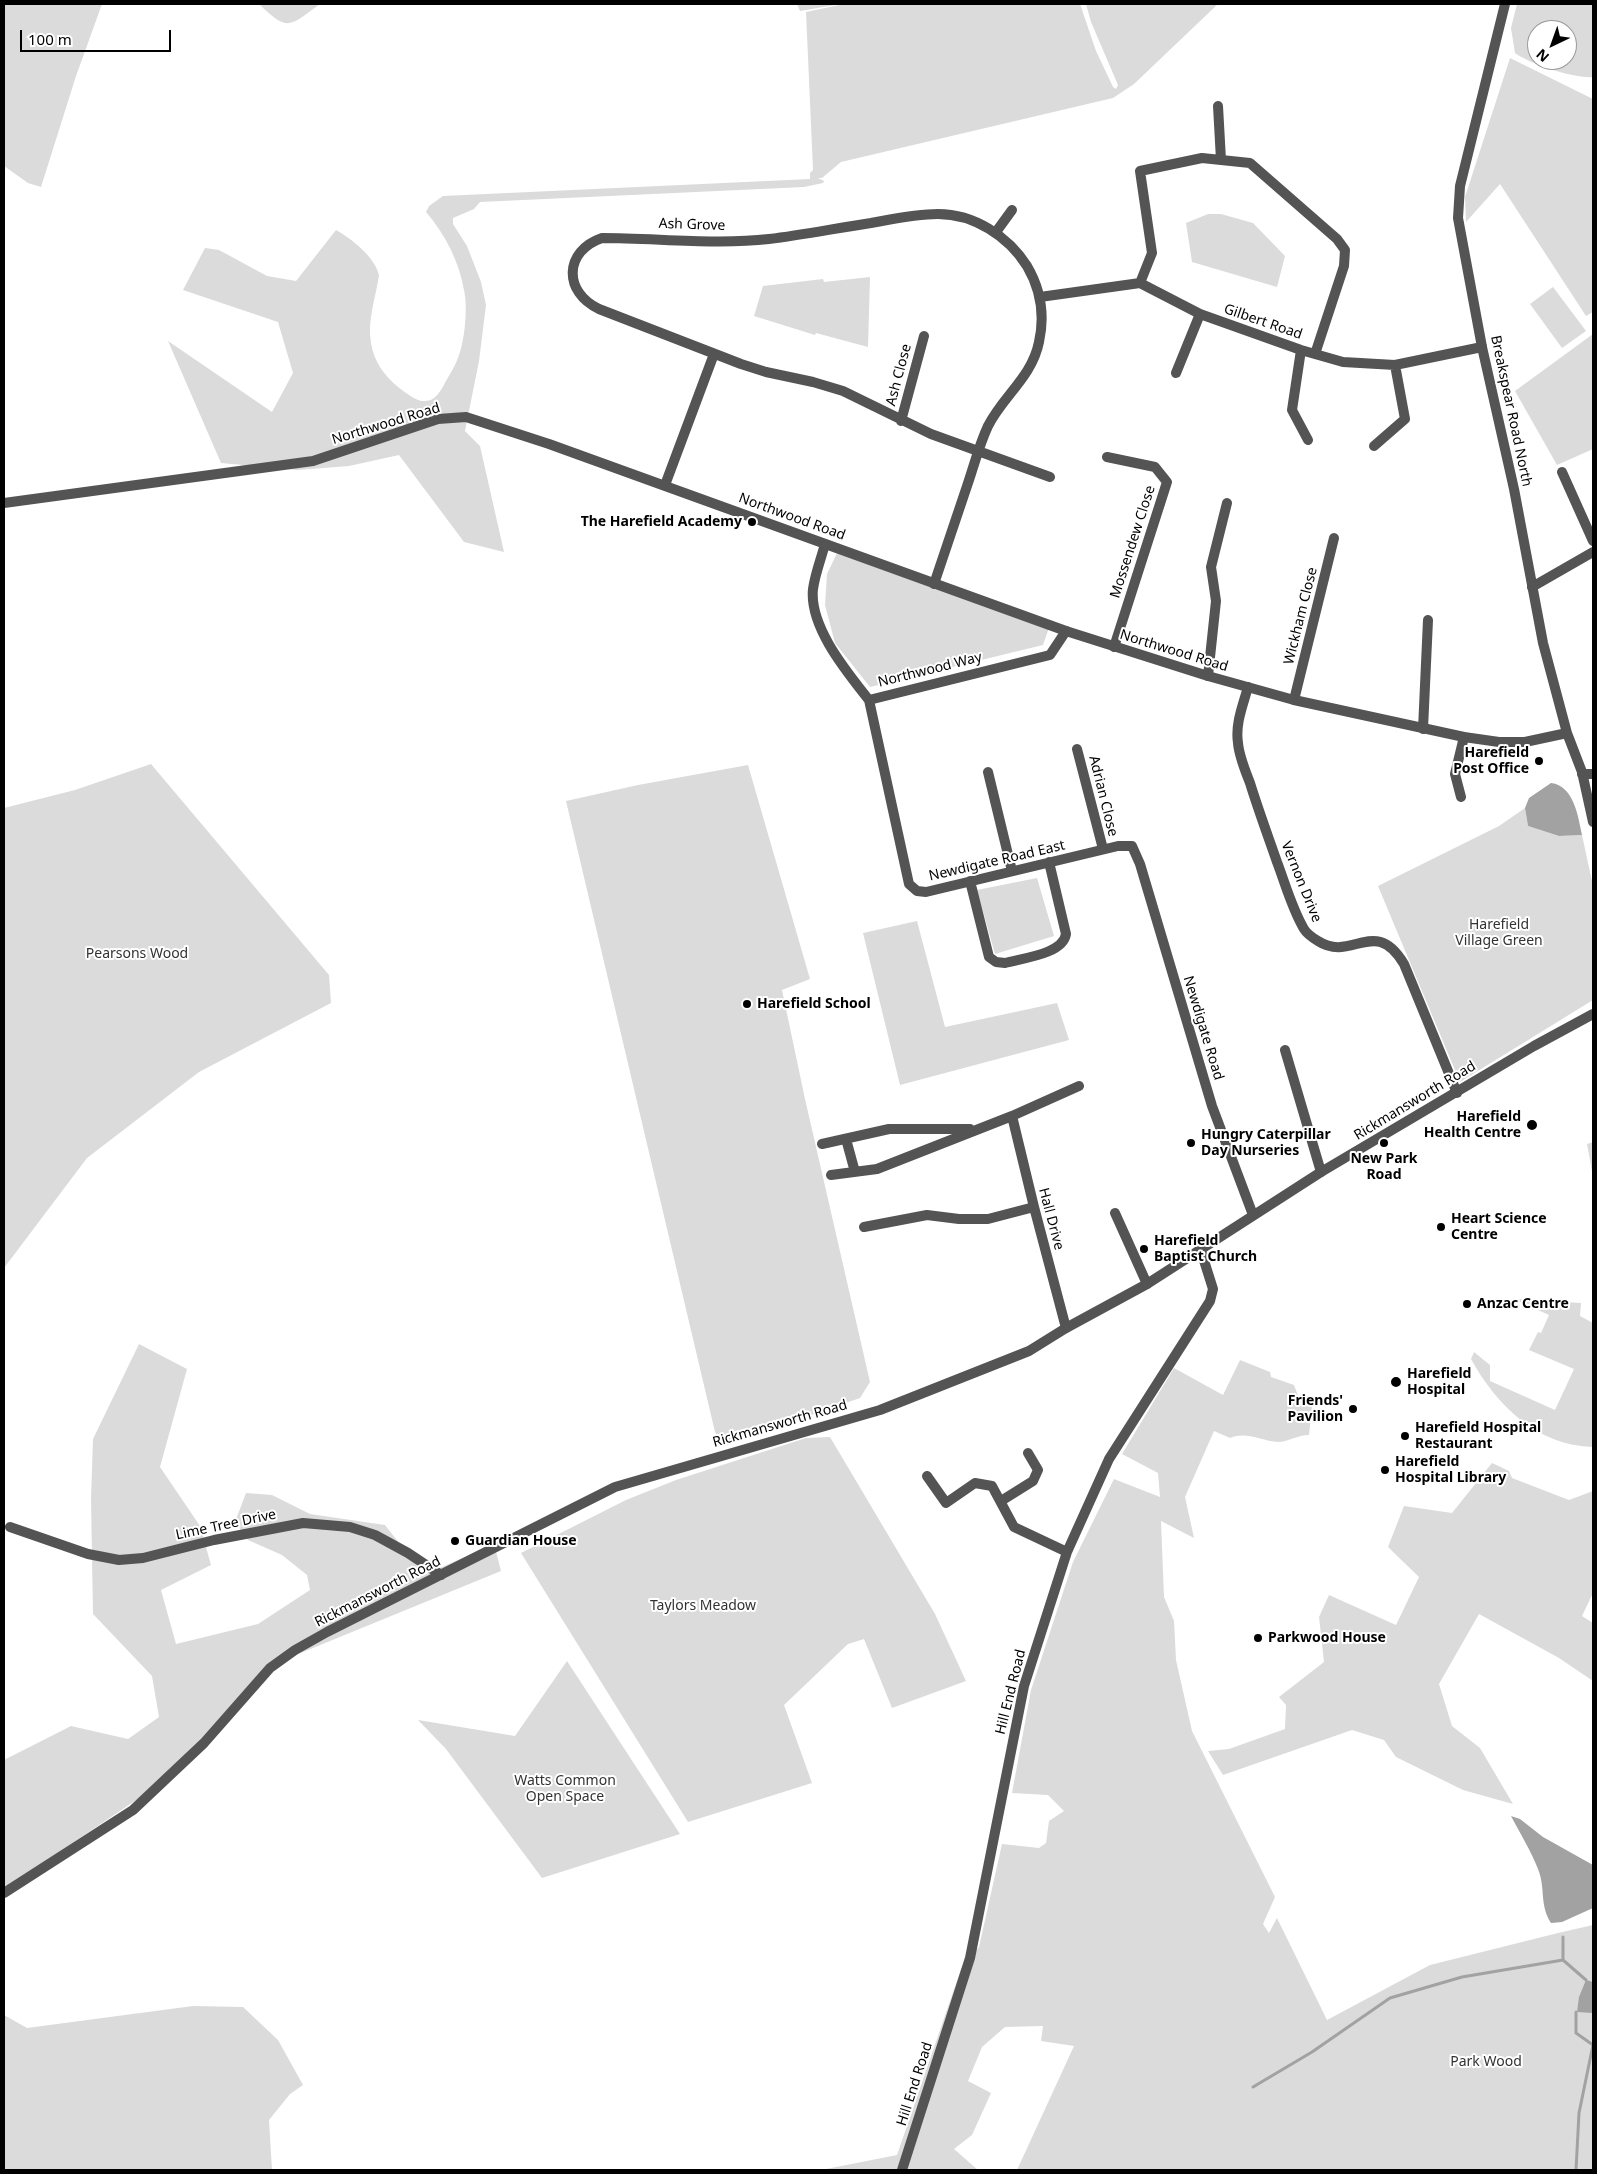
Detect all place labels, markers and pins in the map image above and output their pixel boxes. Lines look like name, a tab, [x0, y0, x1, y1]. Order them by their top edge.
place label: The Harefield Academy	[581, 514, 742, 530]
marker: The Harefield Academy	[746, 516, 758, 528]
place label: Harefield Post Office	[1453, 745, 1529, 778]
marker: Harefield Post Office	[1533, 755, 1545, 767]
place label: Harefield School	[757, 996, 871, 1012]
marker: Harefield School	[741, 998, 753, 1010]
place label: Harefield Health Centre	[1424, 1109, 1521, 1142]
marker: Harefield Health Centre	[1525, 1118, 1539, 1132]
place label: Hungry Caterpillar Day Nurseries	[1201, 1127, 1331, 1160]
marker: Hungry Caterpillar Day Nurseries	[1185, 1137, 1197, 1149]
marker: New Park Road	[1378, 1137, 1390, 1149]
place label: New Park Road	[1350, 1151, 1418, 1184]
place label: Heart Science Centre	[1451, 1211, 1547, 1244]
marker: Heart Science Centre	[1435, 1221, 1447, 1233]
place label: Harefield Baptist Church	[1154, 1233, 1257, 1266]
marker: Harefield Baptist Church	[1138, 1243, 1150, 1255]
place label: Anzac Centre	[1477, 1296, 1569, 1312]
marker: Anzac Centre	[1461, 1298, 1473, 1310]
place label: Harefield Hospital	[1407, 1366, 1471, 1398]
marker: Harefield Hospital	[1389, 1375, 1403, 1389]
place label: Friends' Pavilion	[1288, 1393, 1343, 1425]
marker: Friends' Pavilion	[1347, 1403, 1359, 1415]
place label: Harefield Hospital Restaurant	[1415, 1420, 1541, 1452]
marker: Harefield Hospital Restaurant	[1399, 1430, 1411, 1442]
place label: Harefield Hospital Library	[1395, 1454, 1506, 1486]
marker: Harefield Hospital Library	[1379, 1464, 1391, 1476]
place label: Guardian House	[465, 1533, 577, 1549]
marker: Guardian House	[449, 1535, 461, 1547]
place label: Parkwood House	[1268, 1630, 1386, 1646]
marker: Parkwood House	[1252, 1632, 1264, 1644]

